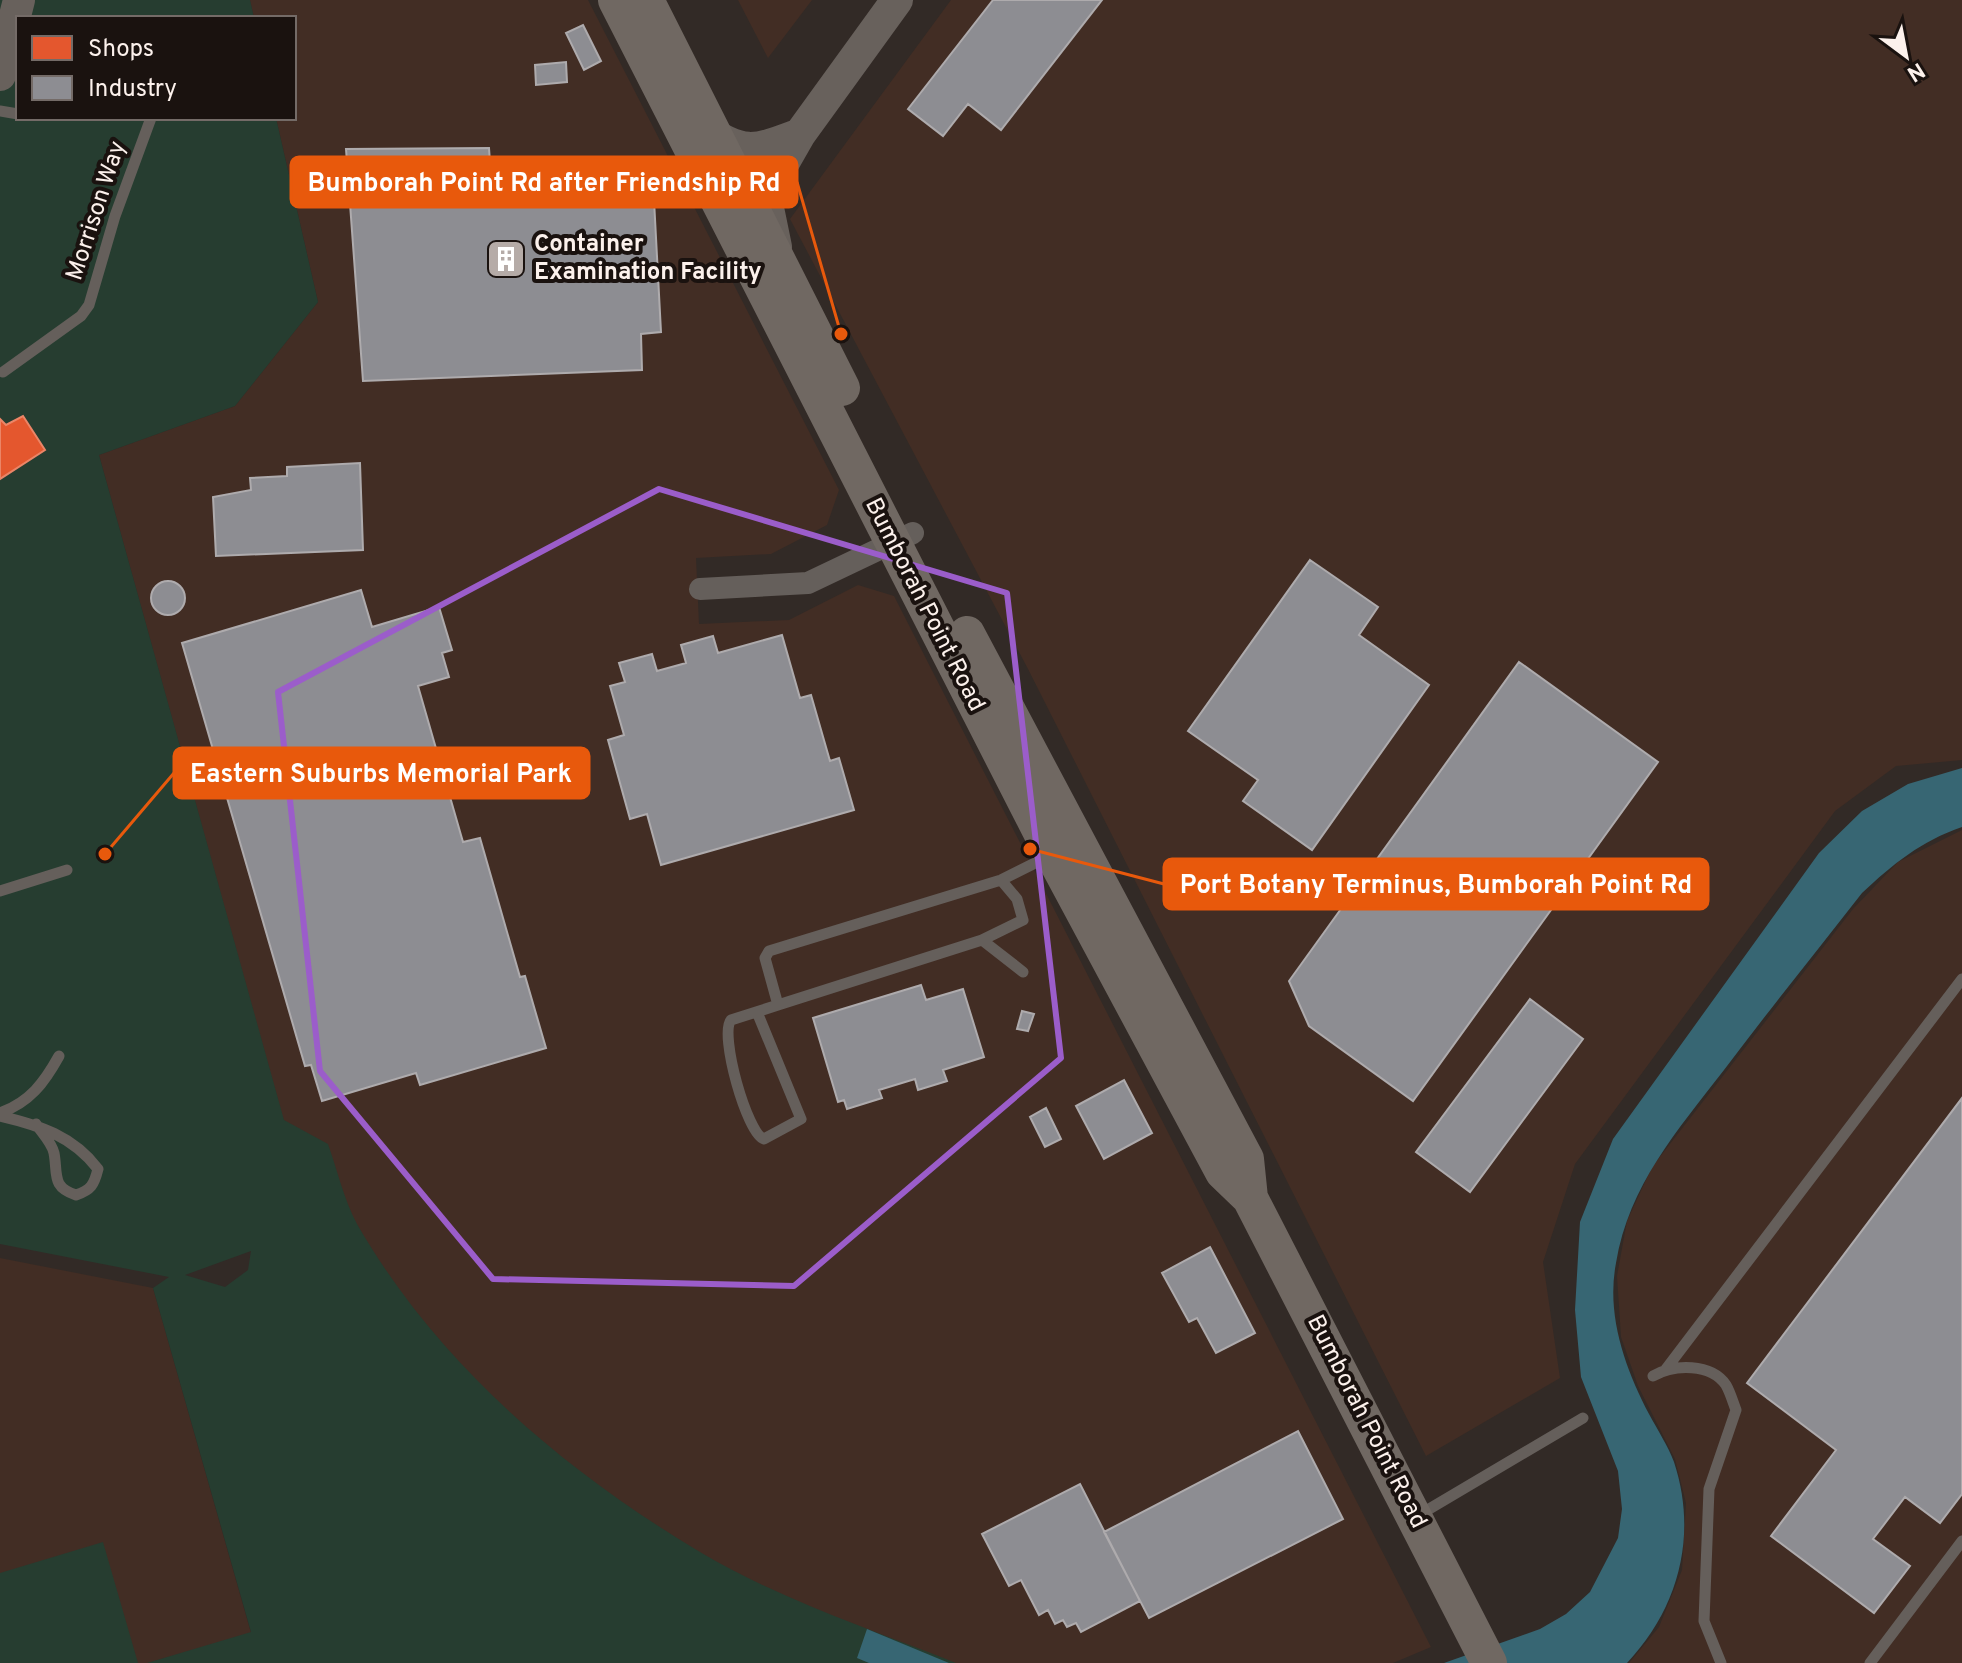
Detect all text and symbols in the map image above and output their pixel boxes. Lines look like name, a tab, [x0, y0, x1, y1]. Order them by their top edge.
legend	[16, 16, 296, 120]
north arrow	[1866, 16, 1946, 96]
text: Shops	[88, 35, 154, 65]
text: N	[1901, 55, 1929, 86]
text: Industry	[88, 75, 177, 105]
street label: Morrison Way	[60, 137, 134, 285]
callout: Bumborah Point Rd after Friendship Rd	[291, 157, 797, 207]
text: Bumborah Point Rd after Friendship Rd	[307, 168, 781, 201]
place label: Container Examination Facility	[534, 230, 762, 288]
building icon: Container Examination Facility	[485, 238, 527, 280]
street label: Bumborah Point Road	[857, 493, 991, 717]
callout: Eastern Suburbs Memorial Park	[174, 748, 589, 798]
text: Eastern Suburbs Memorial Park	[190, 759, 572, 792]
callout: Port Botany Terminus, Bumborah Point Rd	[1164, 859, 1708, 909]
text: Port Botany Terminus, Bumborah Point Rd	[1180, 870, 1692, 903]
street label: Bumborah Point Road	[1299, 1310, 1433, 1534]

